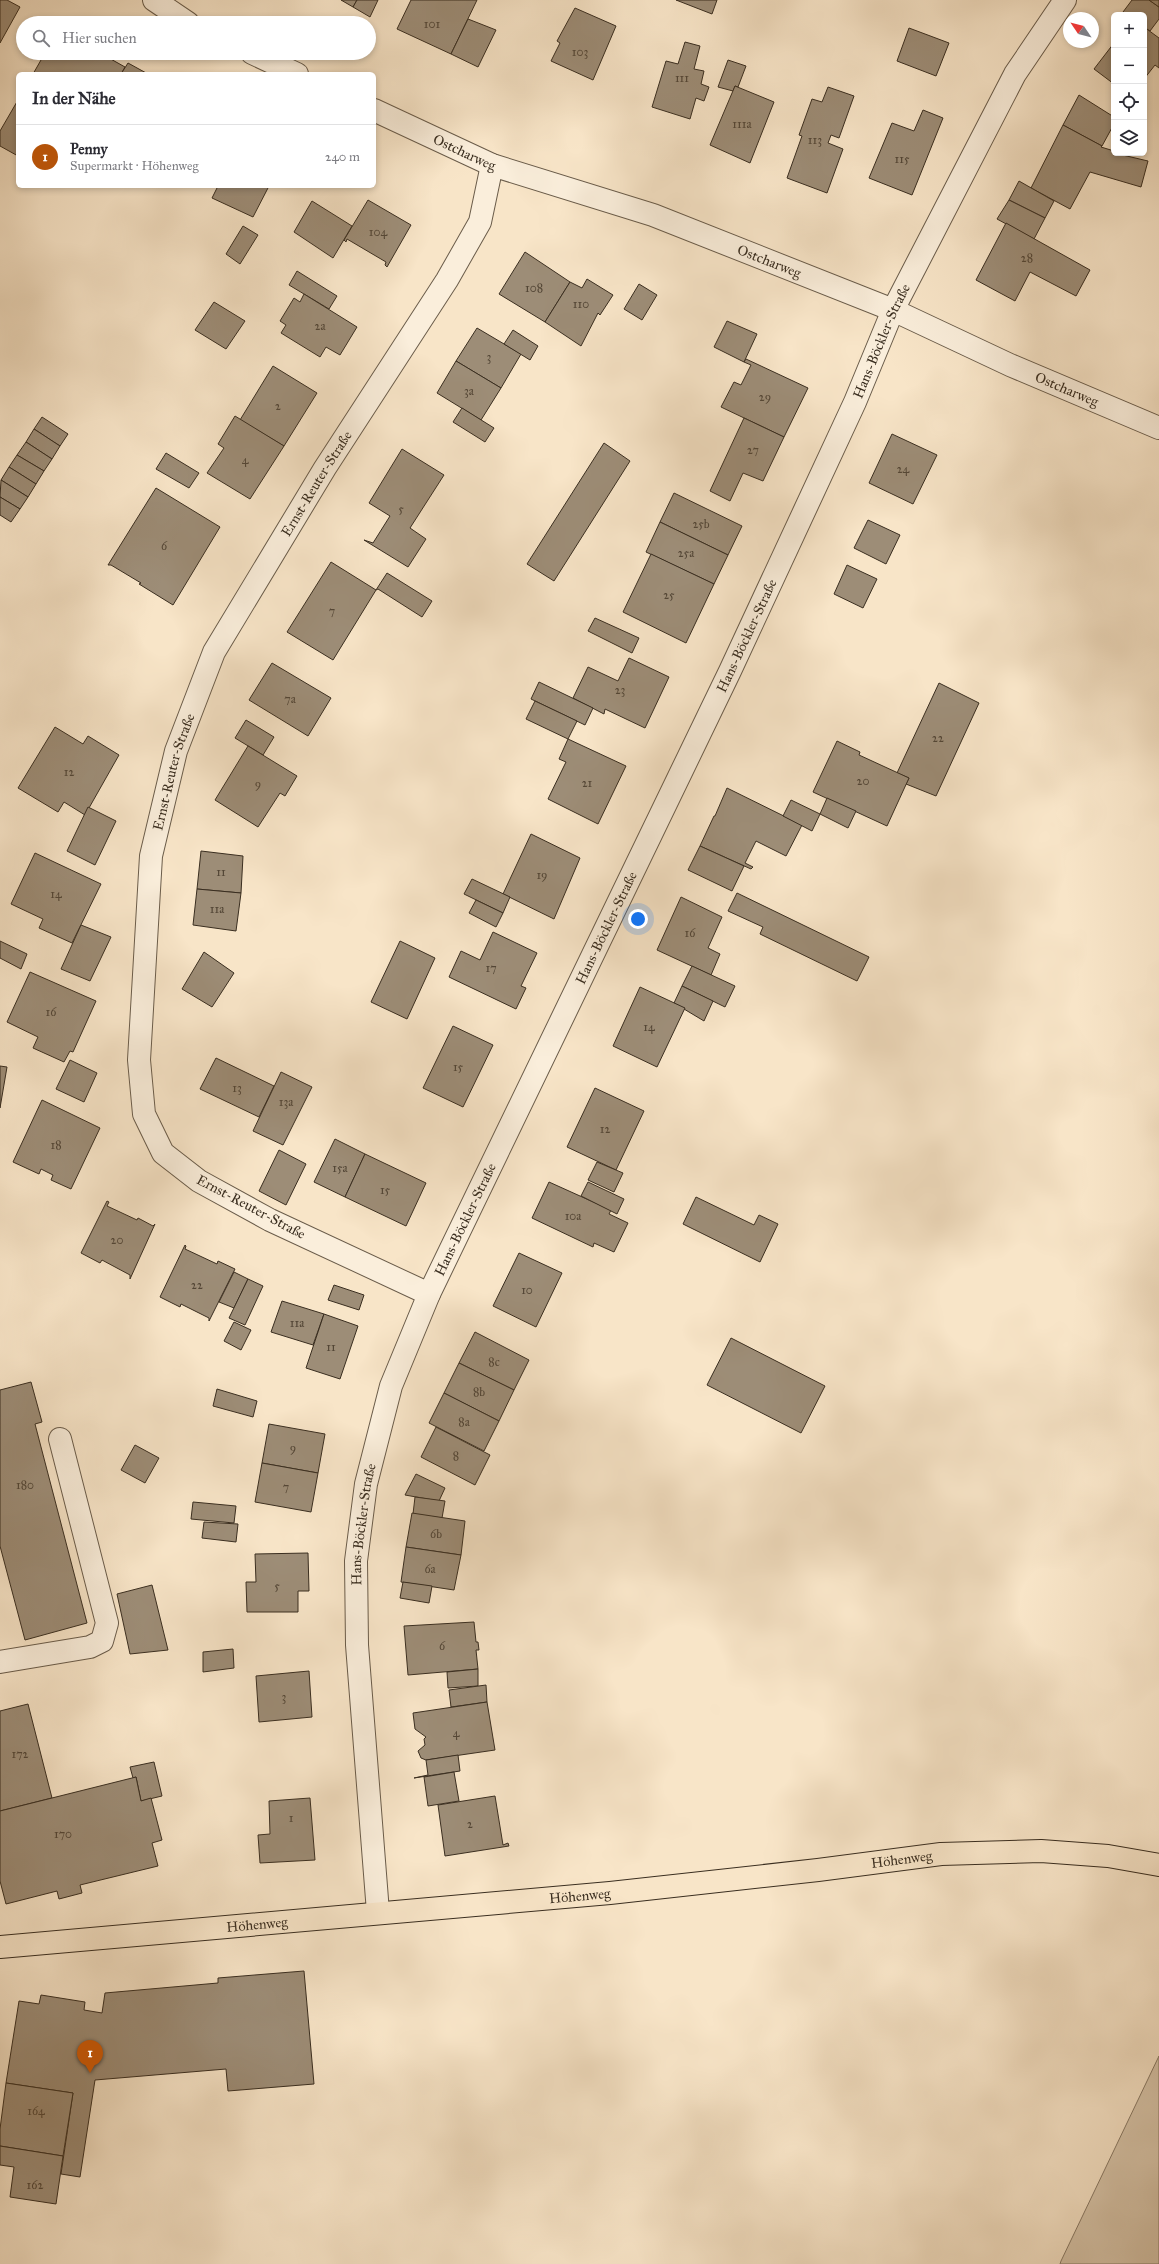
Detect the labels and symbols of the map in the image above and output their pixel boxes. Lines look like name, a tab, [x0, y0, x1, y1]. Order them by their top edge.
north arrow	[1063, 12, 1099, 48]
house number: 101	[424, 17, 440, 31]
house number: 103	[572, 45, 588, 59]
house number: 111	[675, 71, 689, 85]
house number: 111a	[732, 117, 753, 131]
street label: Ostcharweg	[431, 130, 498, 174]
house number: 113	[808, 133, 822, 147]
house number: 115	[895, 152, 910, 166]
house number: 104	[369, 225, 387, 239]
street label: Ostcharweg	[735, 241, 804, 282]
house number: 28	[1021, 251, 1033, 265]
house number: 108	[525, 281, 543, 295]
street label: Hans-Böckler-Straße	[849, 281, 914, 401]
house number: 110	[573, 297, 589, 311]
house number: 2a	[315, 319, 326, 333]
house number: 3	[487, 350, 492, 364]
street label: Ostcharweg	[1033, 368, 1102, 410]
house number: 3a	[464, 384, 475, 398]
house number: 29	[759, 390, 771, 404]
house number: 2	[275, 399, 281, 413]
street label: Ernst-Reuter-Straße	[277, 427, 355, 539]
house number: 27	[747, 443, 759, 457]
house number: 4	[242, 453, 249, 467]
house number: 24	[897, 462, 910, 476]
house number: 5	[398, 502, 404, 516]
house number: 25b	[692, 517, 710, 531]
house number: 6	[161, 539, 168, 553]
house number: 25a	[678, 546, 695, 560]
street label: Hans-Böckler-Straße	[712, 576, 780, 695]
house number: 25	[663, 588, 675, 602]
house number: 7	[329, 604, 335, 618]
house number: 23	[615, 683, 626, 697]
house number: 7a	[284, 692, 297, 706]
street label: Ernst-Reuter-Straße	[149, 711, 198, 832]
house number: 22	[932, 731, 944, 745]
house number: 12	[64, 765, 74, 779]
house number: 20	[857, 774, 869, 788]
house number: 21	[582, 776, 593, 790]
house number: 9	[255, 777, 261, 791]
house number: 11	[216, 865, 226, 879]
house number: 19	[536, 868, 548, 882]
street label: Hans-Böckler-Straße	[572, 868, 641, 987]
house number: 14	[50, 887, 62, 901]
house number: 11a	[210, 902, 225, 916]
your location	[628, 909, 648, 929]
house number: 16	[685, 926, 696, 940]
house number: 17	[485, 961, 497, 975]
house number: 16	[46, 1005, 57, 1019]
house number: 14	[643, 1020, 655, 1034]
house number: 15	[453, 1060, 464, 1074]
house number: 13	[232, 1081, 242, 1095]
house number: 13a	[279, 1095, 294, 1109]
house number: 12	[600, 1122, 610, 1136]
house number: 18	[50, 1138, 62, 1152]
street label: Hans-Böckler-Straße	[431, 1160, 500, 1279]
house number: 15a	[332, 1161, 349, 1175]
street label: Ernst-Reuter-Straße	[194, 1171, 308, 1243]
house number: 15	[380, 1183, 391, 1197]
house number: 10a	[565, 1209, 582, 1223]
house number: 20	[111, 1233, 123, 1247]
house number: 22	[191, 1278, 203, 1292]
house number: 10	[521, 1283, 533, 1297]
house number: 11a	[290, 1316, 305, 1330]
house number: 11	[326, 1340, 336, 1354]
house number: 8c	[488, 1355, 500, 1369]
house number: 8b	[473, 1385, 485, 1399]
house number: 8a	[458, 1415, 471, 1429]
house number: 9	[290, 1441, 296, 1455]
house number: 8	[453, 1449, 459, 1463]
street label: Hans-Böckler-Straße	[347, 1461, 380, 1586]
house number: 180	[16, 1478, 34, 1492]
house number: 7	[283, 1480, 289, 1494]
house number: 6b	[430, 1527, 442, 1541]
house number: 6a	[424, 1562, 437, 1576]
house number: 5	[274, 1579, 280, 1593]
house number: 6	[439, 1639, 446, 1653]
house number: 3	[282, 1690, 287, 1704]
house number: 4	[453, 1726, 460, 1740]
house number: 172	[11, 1747, 29, 1761]
house number: 1	[289, 1811, 294, 1825]
house number: 2	[467, 1817, 473, 1831]
house number: 170	[54, 1827, 72, 1841]
street label: Höhenweg	[870, 1847, 934, 1872]
street label: Höhenweg	[548, 1884, 612, 1907]
street label: Höhenweg	[226, 1913, 289, 1935]
pin: 1	[77, 2040, 103, 2073]
house number: 164	[27, 2104, 45, 2118]
house number: 162	[27, 2178, 43, 2192]

